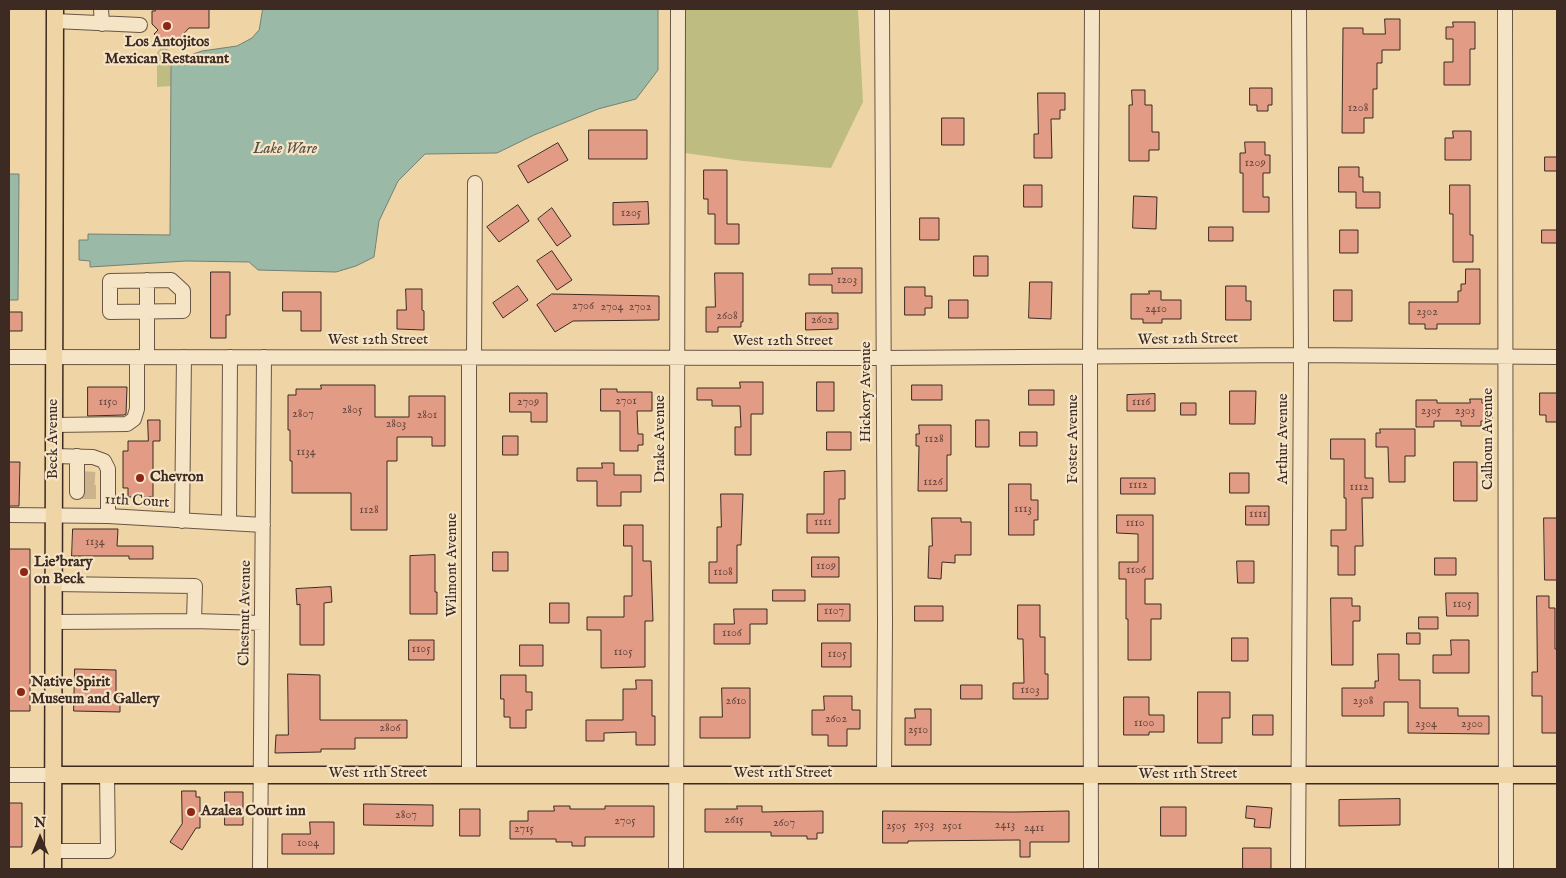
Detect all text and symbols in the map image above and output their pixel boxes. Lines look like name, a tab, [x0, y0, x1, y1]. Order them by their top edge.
marker: Los Antojitos Mexican Restaurant	[161, 20, 173, 32]
place label: Los Antojitos Mexican Restaurant	[105, 34, 229, 69]
house number: 1208	[1348, 102, 1368, 116]
water label: Lake Ware	[253, 140, 317, 160]
house number: 1209	[1244, 157, 1266, 171]
house number: 1205	[621, 207, 641, 221]
house number: 1203	[837, 274, 857, 288]
house number: 2706	[572, 300, 594, 314]
house number: 2704	[601, 301, 623, 315]
house number: 2702	[629, 301, 651, 315]
house number: 2410	[1145, 303, 1167, 317]
house number: 2302	[1416, 306, 1438, 320]
house number: 2608	[716, 310, 738, 324]
house number: 2602	[811, 314, 833, 328]
street label: West 12th Street	[1138, 330, 1238, 350]
street label: West 12th Street	[328, 332, 428, 350]
street label: West 12th Street	[733, 333, 833, 351]
street label: Hickory Avenue	[858, 341, 876, 443]
street label: Calhoun Avenue	[1480, 388, 1498, 490]
street label: Arthur Avenue	[1275, 393, 1293, 485]
street label: Foster Avenue	[1065, 394, 1083, 484]
house number: 2701	[615, 395, 637, 409]
street label: Drake Avenue	[652, 395, 670, 483]
house number: 1150	[98, 396, 118, 410]
house number: 2709	[517, 396, 539, 410]
house number: 1116	[1132, 396, 1150, 410]
street label: Beck Avenue	[45, 399, 63, 479]
house number: 2805	[342, 404, 362, 418]
house number: 2305	[1421, 405, 1441, 419]
house number: 2303	[1455, 405, 1475, 419]
house number: 2807	[292, 408, 314, 422]
house number: 2801	[417, 409, 437, 423]
house number: 2803	[386, 418, 406, 432]
house number: 1128	[924, 433, 944, 447]
house number: 1134	[296, 446, 316, 460]
place label: Chevron	[150, 469, 204, 487]
marker: Chevron	[134, 472, 146, 484]
house number: 1126	[923, 476, 943, 490]
house number: 1112	[1128, 479, 1148, 493]
house number: 1112	[1349, 481, 1369, 495]
street label: 11th Court	[104, 491, 170, 513]
house number: 1113	[1014, 503, 1032, 517]
house number: 1128	[359, 504, 379, 518]
house number: 1111	[1249, 508, 1267, 522]
street label: Wilmont Avenue	[444, 513, 462, 617]
house number: 1111	[814, 516, 832, 530]
house number: 1110	[1125, 517, 1145, 531]
house number: 1134	[85, 536, 105, 550]
place label: Lie'brary on Beck	[34, 554, 93, 589]
street label: Chestnut Avenue	[236, 560, 256, 666]
house number: 1109	[816, 560, 836, 574]
house number: 1106	[1126, 564, 1146, 578]
marker: Lie'brary on Beck	[18, 566, 30, 578]
house number: 1108	[713, 566, 733, 580]
house number: 1105	[1452, 598, 1472, 612]
house number: 1107	[824, 605, 844, 619]
house number: 1106	[722, 627, 742, 641]
house number: 1105	[411, 643, 431, 657]
house number: 1105	[613, 646, 633, 660]
house number: 1105	[827, 648, 847, 662]
place label: Native Spirit Museum and Gallery	[31, 674, 160, 709]
house number: 1103	[1020, 684, 1040, 698]
marker: Native Spirit Museum and Gallery	[15, 686, 27, 698]
house number: 2610	[726, 695, 746, 709]
house number: 2308	[1353, 695, 1373, 709]
house number: 2602	[825, 713, 847, 727]
house number: 1100	[1134, 717, 1154, 731]
house number: 2304	[1415, 718, 1437, 732]
house number: 2300	[1461, 718, 1483, 732]
house number: 2806	[379, 722, 401, 736]
house number: 2510	[908, 724, 928, 738]
street label: West 11th Street	[329, 765, 427, 783]
street label: West 11th Street	[734, 765, 832, 783]
street label: West 11th Street	[1139, 766, 1237, 784]
place label: Azalea Court inn	[201, 803, 306, 821]
marker: Azalea Court inn	[185, 806, 197, 818]
house number: 2807	[395, 809, 417, 823]
north arrow	[15, 813, 65, 863]
text: N	[34, 814, 46, 832]
house number: 2615	[724, 814, 744, 828]
house number: 2705	[614, 815, 636, 829]
house number: 2607	[773, 817, 795, 831]
house number: 2503	[914, 819, 934, 833]
house number: 2413	[995, 819, 1015, 833]
house number: 2505	[886, 820, 906, 834]
house number: 2501	[942, 820, 962, 834]
house number: 2411	[1024, 822, 1044, 836]
house number: 2715	[514, 823, 534, 837]
house number: 1004	[297, 837, 319, 851]

